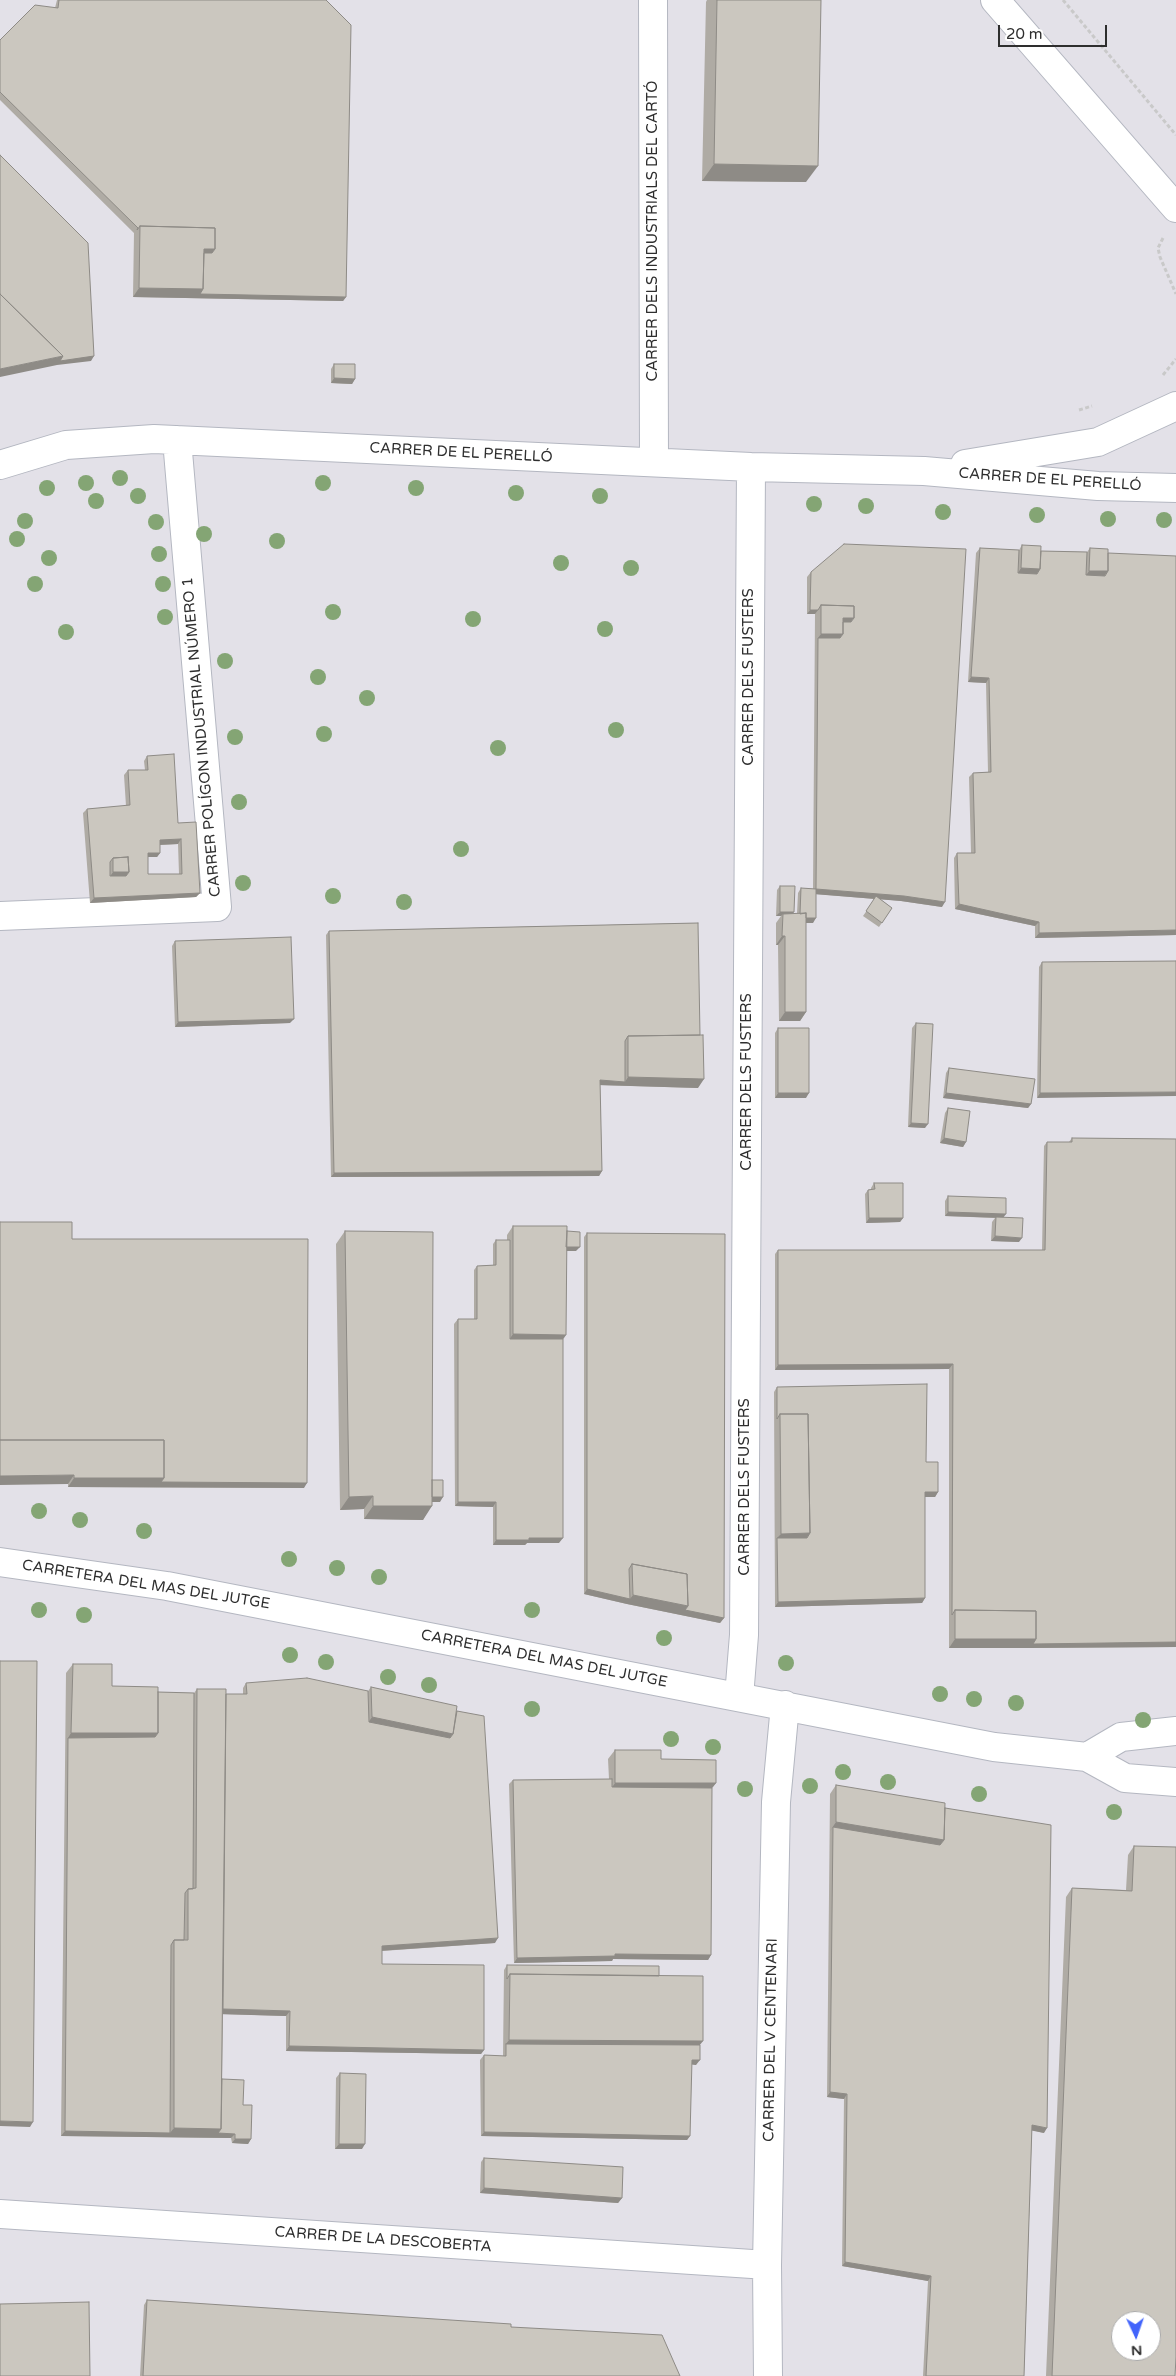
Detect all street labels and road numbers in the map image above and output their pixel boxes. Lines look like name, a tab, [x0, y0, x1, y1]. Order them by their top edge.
street label: CARRER DELS INDUSTRIALS DEL CARTÓ	[644, 80, 662, 382]
street label: CARRER DE EL PERELLÓ	[369, 439, 553, 467]
street label: CARRER DE EL PERELLÓ	[958, 465, 1142, 495]
street label: CARRER POLÍGON INDUSTRIAL NÚMERO 1	[179, 576, 225, 898]
street label: CARRER DELS FUSTERS	[740, 588, 758, 766]
street label: CARRER DELS FUSTERS	[738, 993, 756, 1171]
street label: CARRER DELS FUSTERS	[736, 1398, 754, 1576]
street label: CARRETERA DEL MAS DEL JUTGE	[21, 1557, 271, 1613]
street label: CARRETERA DEL MAS DEL JUTGE	[419, 1626, 669, 1692]
street label: CARRER DEL V CENTENARI	[760, 1938, 782, 2142]
street label: CARRER DE LA DESCOBERTA	[274, 2223, 492, 2257]

